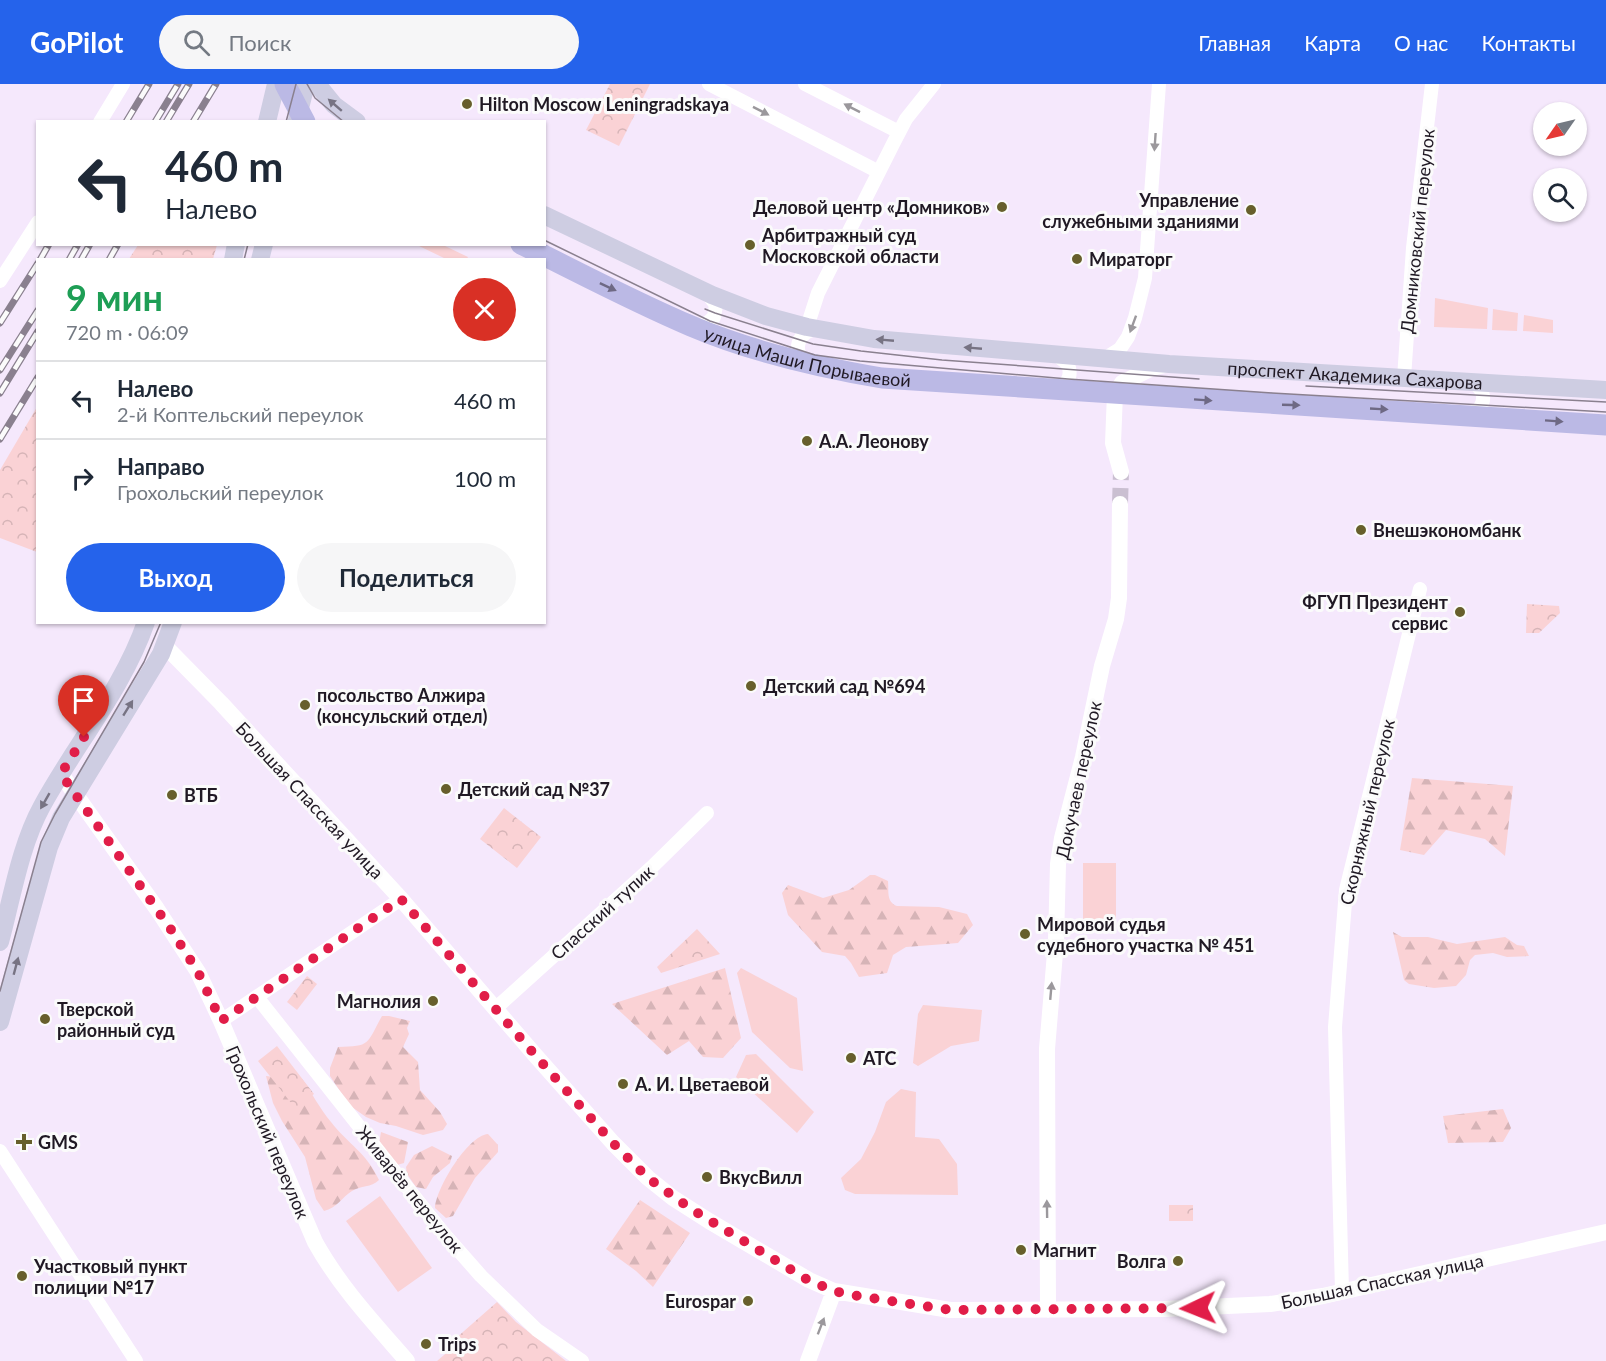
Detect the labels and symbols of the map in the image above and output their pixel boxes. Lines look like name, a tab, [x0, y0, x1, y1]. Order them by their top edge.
place label: Hilton Moscow Leningradskaya	[479, 93, 729, 115]
marker: Hilton Moscow Leningradskaya	[460, 97, 474, 111]
one-way arrow	[327, 98, 342, 112]
north arrow	[1533, 102, 1587, 156]
one-way arrow	[843, 103, 860, 113]
one-way arrow	[752, 106, 769, 116]
street label: Домниковский переулок	[1395, 127, 1439, 335]
one-way arrow	[1150, 133, 1160, 152]
place label: Управление служебными зданиями	[1042, 189, 1239, 232]
place label: Деловой центр «Домников»	[753, 196, 990, 218]
marker: Деловой центр «Домников»	[995, 200, 1009, 214]
marker: Управление служебными зданиями	[1244, 203, 1258, 217]
place label: Арбитражный суд Московской области	[761, 224, 939, 267]
marker: Арбитражный суд Московской области	[743, 238, 757, 252]
place label: Мираторг	[1089, 248, 1173, 270]
marker: Мираторг	[1070, 252, 1084, 266]
one-way arrow	[600, 282, 617, 291]
one-way arrow	[1127, 315, 1137, 333]
street label: улица Маши Порываевой	[701, 322, 912, 391]
one-way arrow	[875, 335, 894, 345]
one-way arrow	[964, 343, 983, 353]
street label: проспект Академика Сахарова	[1227, 356, 1483, 394]
one-way arrow	[1194, 395, 1213, 405]
one-way arrow	[1281, 400, 1300, 409]
one-way arrow	[1370, 404, 1389, 414]
one-way arrow	[1544, 416, 1563, 426]
place label: А.А. Леонову	[818, 430, 929, 452]
marker: А.А. Леонову	[800, 434, 814, 448]
place label: Внешэкономбанк	[1373, 519, 1522, 541]
marker: Внешэкономбанк	[1354, 523, 1368, 537]
place label: ФГУП Президент сервис	[1302, 591, 1449, 634]
marker: ФГУП Президент сервис	[1453, 605, 1467, 619]
pin	[58, 675, 109, 737]
place label: Детский сад №694	[763, 675, 926, 697]
marker: Детский сад №694	[744, 679, 758, 693]
place label: посольство Алжира (консульский отдел)	[317, 684, 487, 727]
marker: посольство Алжира (консульский отдел)	[298, 698, 312, 712]
street label: Докучаев переулок	[1050, 698, 1106, 861]
one-way arrow	[122, 700, 133, 716]
street label: Скорняжный переулок	[1335, 716, 1399, 907]
street label: Большая Спасская улица	[232, 717, 388, 883]
place label: Детский сад №37	[458, 778, 610, 800]
marker: Детский сад №37	[439, 782, 453, 796]
place label: ВТБ	[184, 784, 218, 806]
marker: ВТБ	[165, 788, 179, 802]
one-way arrow	[40, 793, 50, 810]
street label: Спасский тупик	[546, 860, 659, 964]
place label: Мировой судья судебного участка № 451	[1037, 913, 1255, 956]
marker: Мировой судья судебного участка № 451	[1018, 927, 1032, 941]
one-way arrow	[11, 957, 21, 975]
one-way arrow	[1046, 982, 1056, 1001]
place label: Магнолия	[337, 990, 421, 1012]
marker: Магнолия	[426, 994, 440, 1008]
place label: Тверской районный суд	[57, 998, 175, 1041]
marker: Тверской районный суд	[38, 1012, 52, 1026]
street label: Грохольский переулок	[222, 1042, 315, 1222]
place label: АТС	[862, 1047, 897, 1069]
marker: АТС	[844, 1051, 858, 1065]
place label: А. И. Цветаевой	[634, 1073, 769, 1095]
marker: А. И. Цветаевой	[616, 1077, 630, 1091]
street label: Живарёв переулок	[352, 1121, 469, 1258]
place label: GMS	[38, 1131, 78, 1153]
marker: GMS	[15, 1133, 33, 1151]
place label: ВкусВилл	[719, 1166, 802, 1188]
marker: ВкусВилл	[700, 1170, 714, 1184]
one-way arrow	[1042, 1200, 1052, 1219]
place label: Магнит	[1033, 1239, 1097, 1261]
marker: Магнит	[1014, 1243, 1028, 1257]
street label: Большая Спасская улица	[1279, 1249, 1485, 1313]
place label: Волга	[1117, 1250, 1166, 1272]
marker: Волга	[1171, 1254, 1185, 1268]
place label: Участковый пункт полиции №17	[33, 1255, 188, 1298]
marker: Участковый пункт полиции №17	[15, 1269, 29, 1283]
position arrow	[1166, 1276, 1230, 1340]
place label: Eurospar	[665, 1290, 736, 1312]
marker: Eurospar	[741, 1294, 755, 1308]
one-way arrow	[817, 1317, 826, 1335]
place label: Trips	[438, 1333, 476, 1355]
marker: Trips	[419, 1337, 433, 1351]

